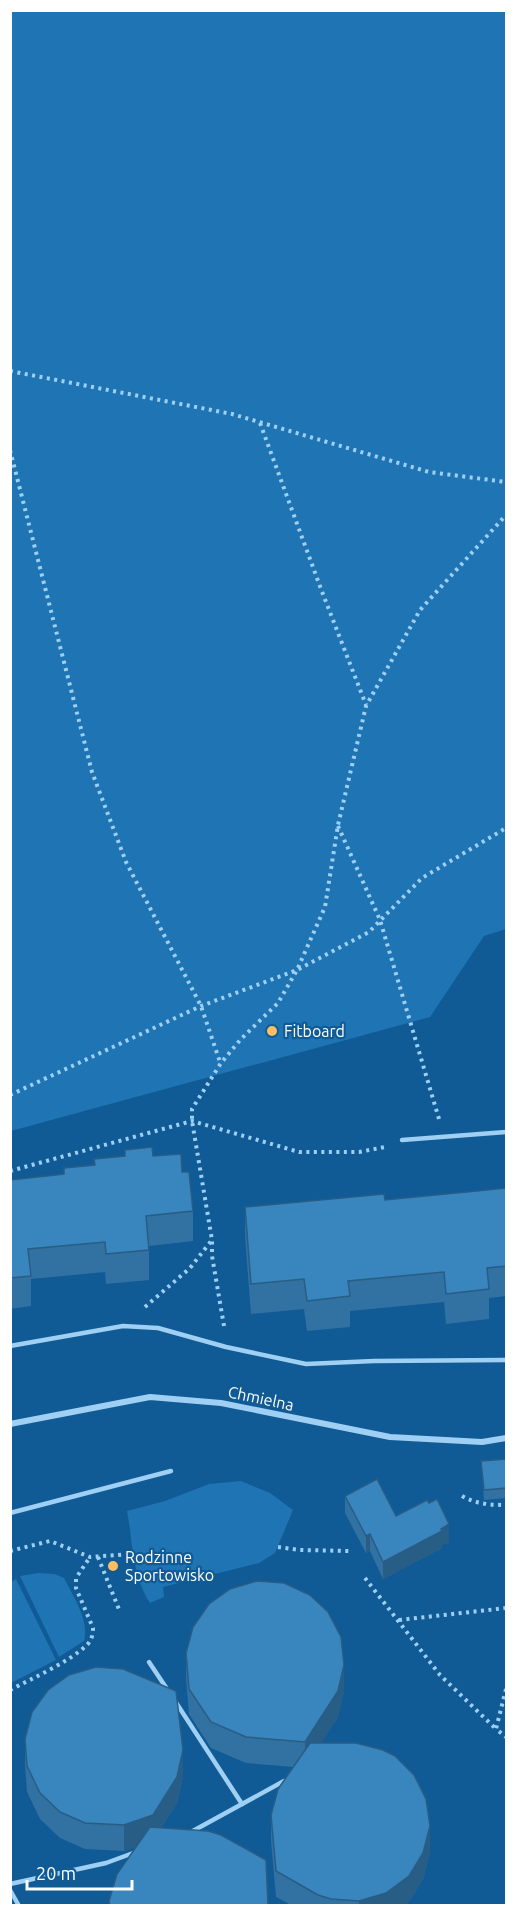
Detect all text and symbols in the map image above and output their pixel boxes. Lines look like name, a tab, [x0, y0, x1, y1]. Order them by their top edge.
place label: Fitboard	[284, 1022, 345, 1040]
marker: Fitboard	[265, 1024, 279, 1038]
street label: Chmielna	[226, 1382, 296, 1414]
place label: Rodzinne Sportowisko	[125, 1548, 214, 1584]
marker: Rodzinne Sportowisko	[106, 1559, 120, 1573]
scale bar	[27, 1853, 132, 1891]
text: 20 m	[36, 1863, 76, 1883]

